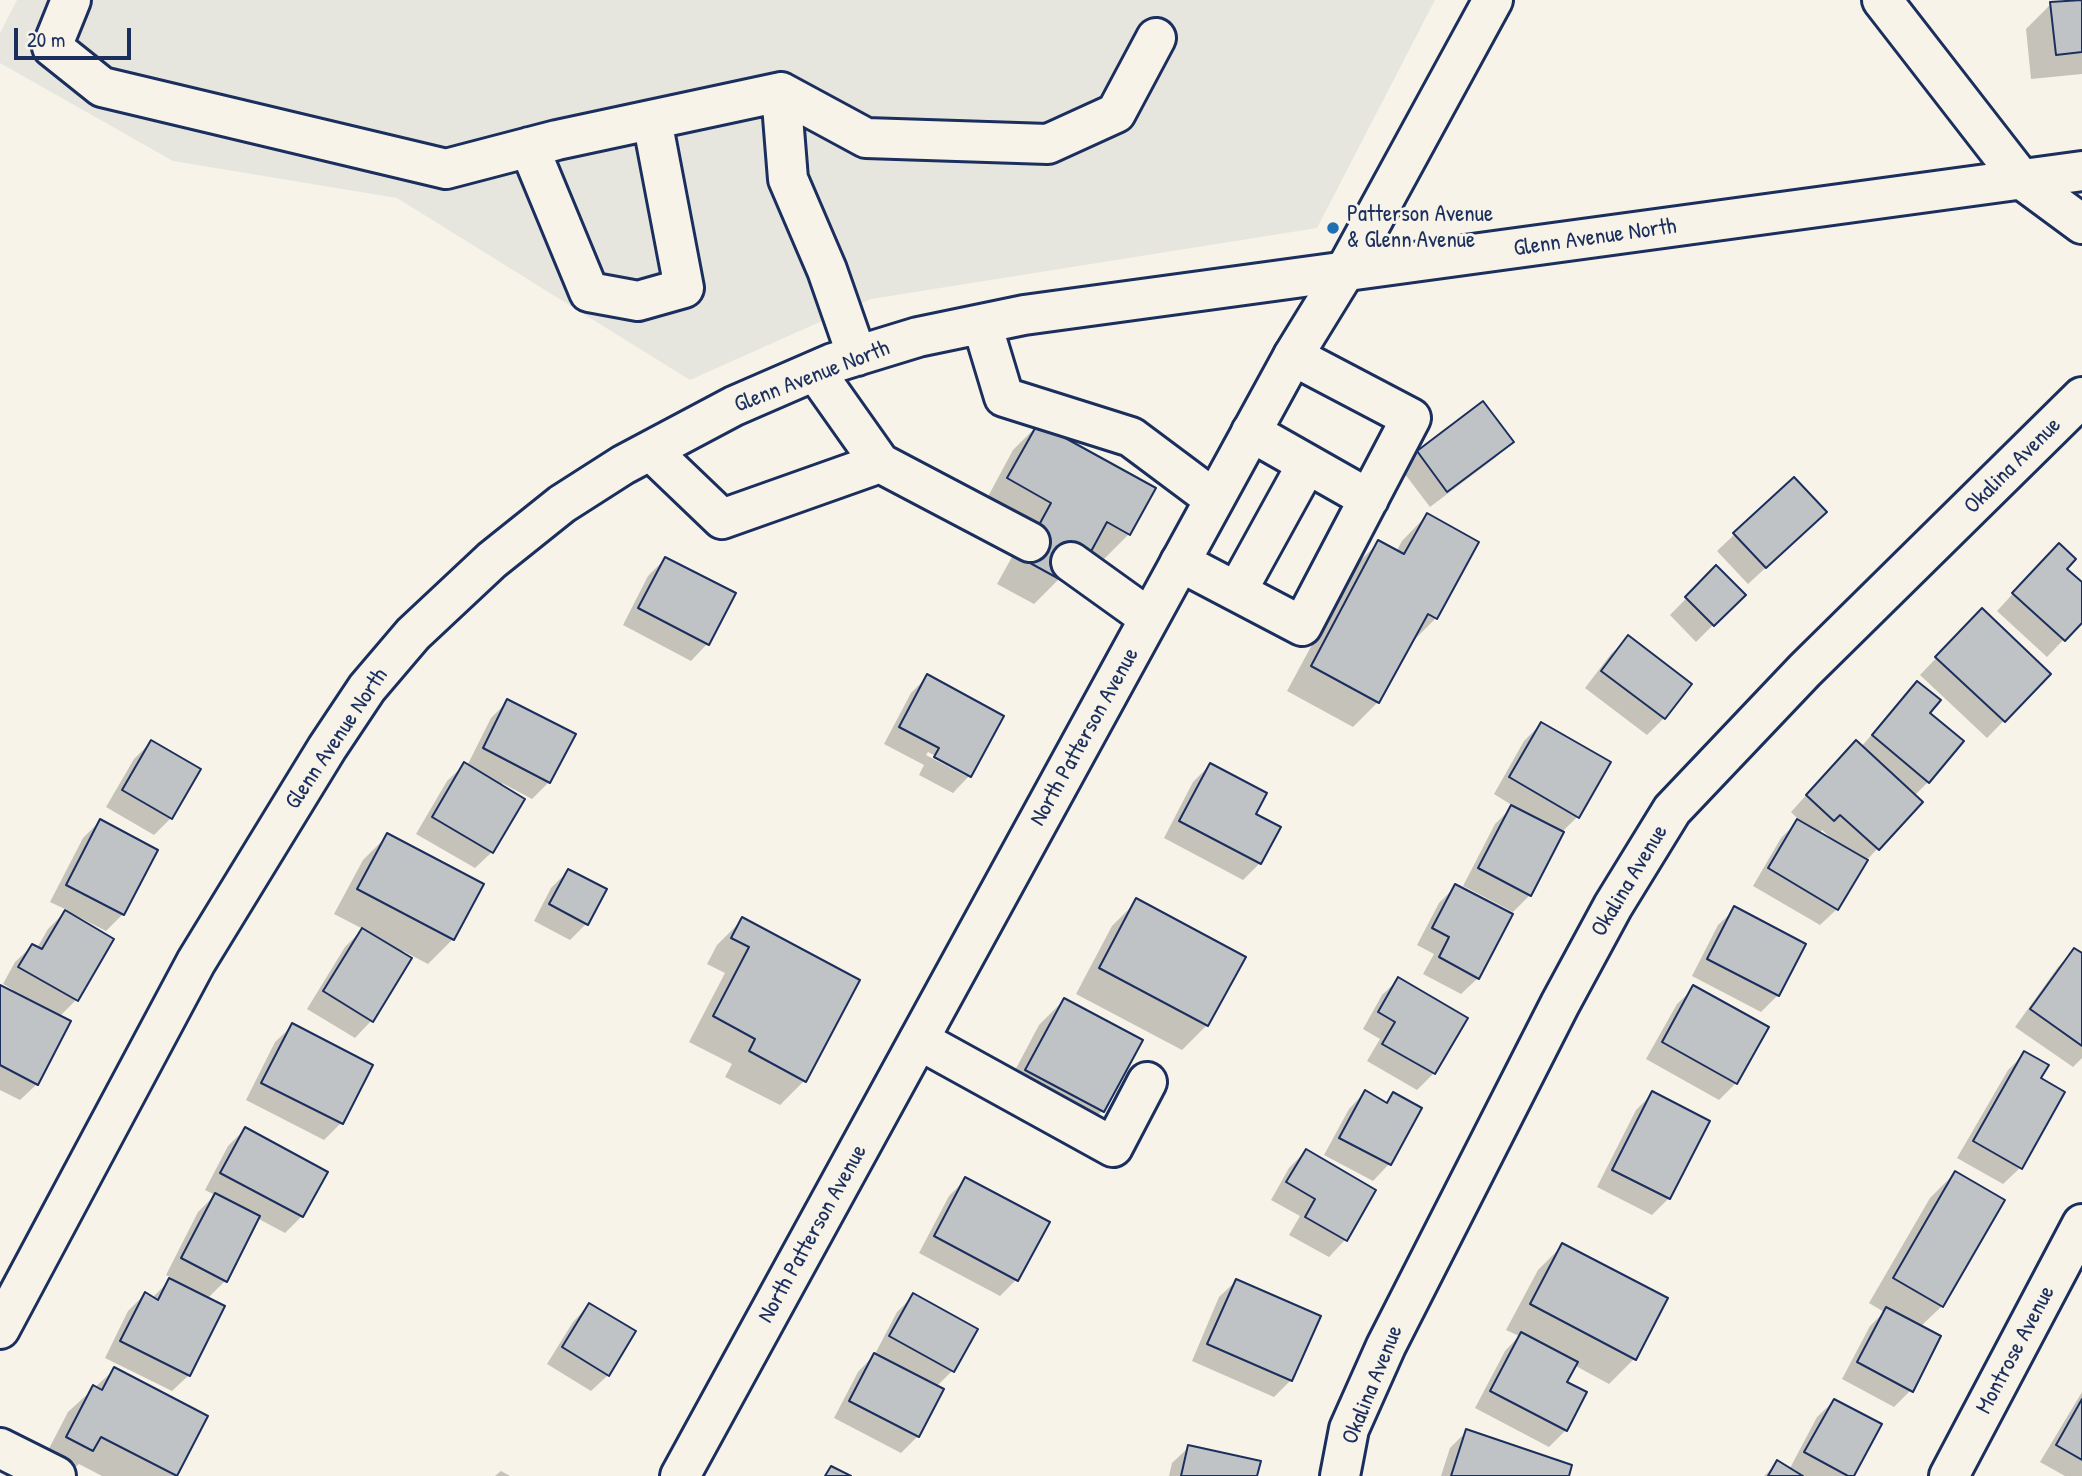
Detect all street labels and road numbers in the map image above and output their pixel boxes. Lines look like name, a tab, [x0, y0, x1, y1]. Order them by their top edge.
street label: Glenn Avenue North	[1512, 213, 1678, 263]
street label: Glenn Avenue North	[731, 335, 893, 419]
street label: Okalina Avenue	[1959, 412, 2067, 520]
street label: North Patterson Avenue	[1025, 643, 1145, 831]
street label: Glenn Avenue North	[280, 663, 394, 815]
street label: Okalina Avenue	[1586, 820, 1674, 942]
street label: North Patterson Avenue	[753, 1140, 873, 1328]
street label: Montrose Avenue	[1971, 1281, 2061, 1419]
street label: Okalina Avenue	[1337, 1322, 1409, 1448]

